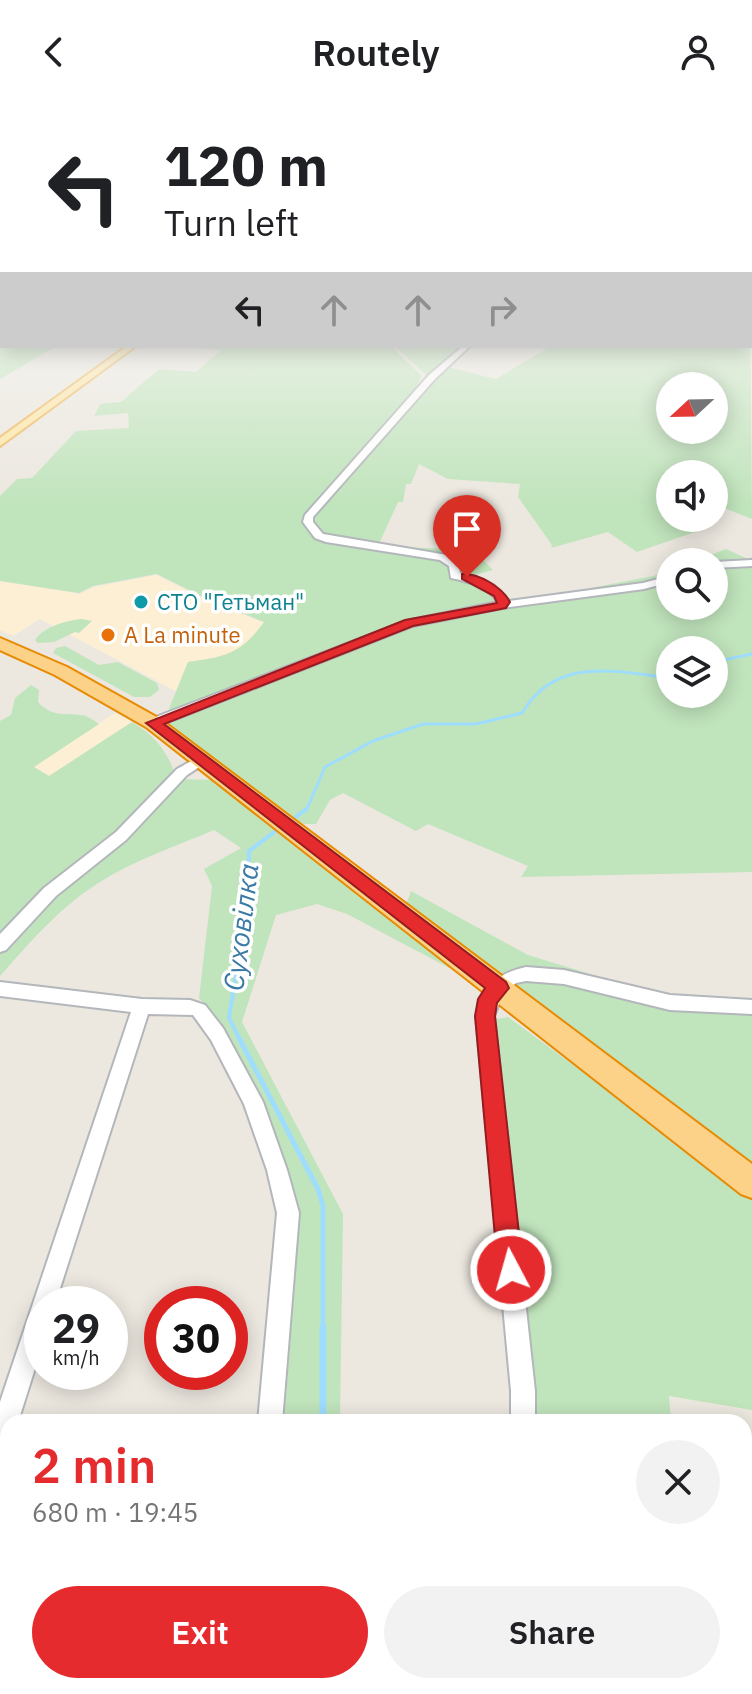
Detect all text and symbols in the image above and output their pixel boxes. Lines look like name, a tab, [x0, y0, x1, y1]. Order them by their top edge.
text: Routely	[312, 29, 440, 76]
icon: back	[32, 30, 76, 74]
icon: person	[676, 30, 720, 74]
text: 120 m	[164, 129, 328, 201]
icon: left	[32, 136, 136, 240]
text: Turn left	[164, 199, 299, 246]
icon: left	[228, 288, 272, 332]
icon: ahead	[312, 288, 356, 332]
icon: ahead	[396, 288, 440, 332]
icon: right	[480, 288, 524, 332]
north arrow	[656, 372, 728, 444]
map controls	[656, 372, 728, 708]
button: sound	[656, 460, 728, 532]
pin	[433, 495, 501, 577]
icon: arrive	[445, 507, 489, 551]
button: search	[656, 548, 728, 620]
place label: СТО "Гетьман"	[157, 587, 304, 616]
marker: СТО "Гетьман"	[132, 593, 150, 611]
place label: A La minute	[124, 620, 241, 649]
marker: A La minute	[99, 626, 117, 644]
button: layers	[656, 636, 728, 708]
water label: Суховілка	[214, 861, 267, 993]
position arrow	[469, 1228, 553, 1312]
speed limit sign: 30	[144, 1286, 248, 1390]
text: 29	[52, 1302, 100, 1354]
text: km/h	[52, 1344, 100, 1371]
text: 2 min	[32, 1434, 156, 1496]
button: close	[636, 1440, 720, 1524]
text: 680 m · 19:45	[32, 1495, 198, 1529]
button: Exit	[32, 1586, 368, 1678]
button: Share	[384, 1586, 720, 1678]

